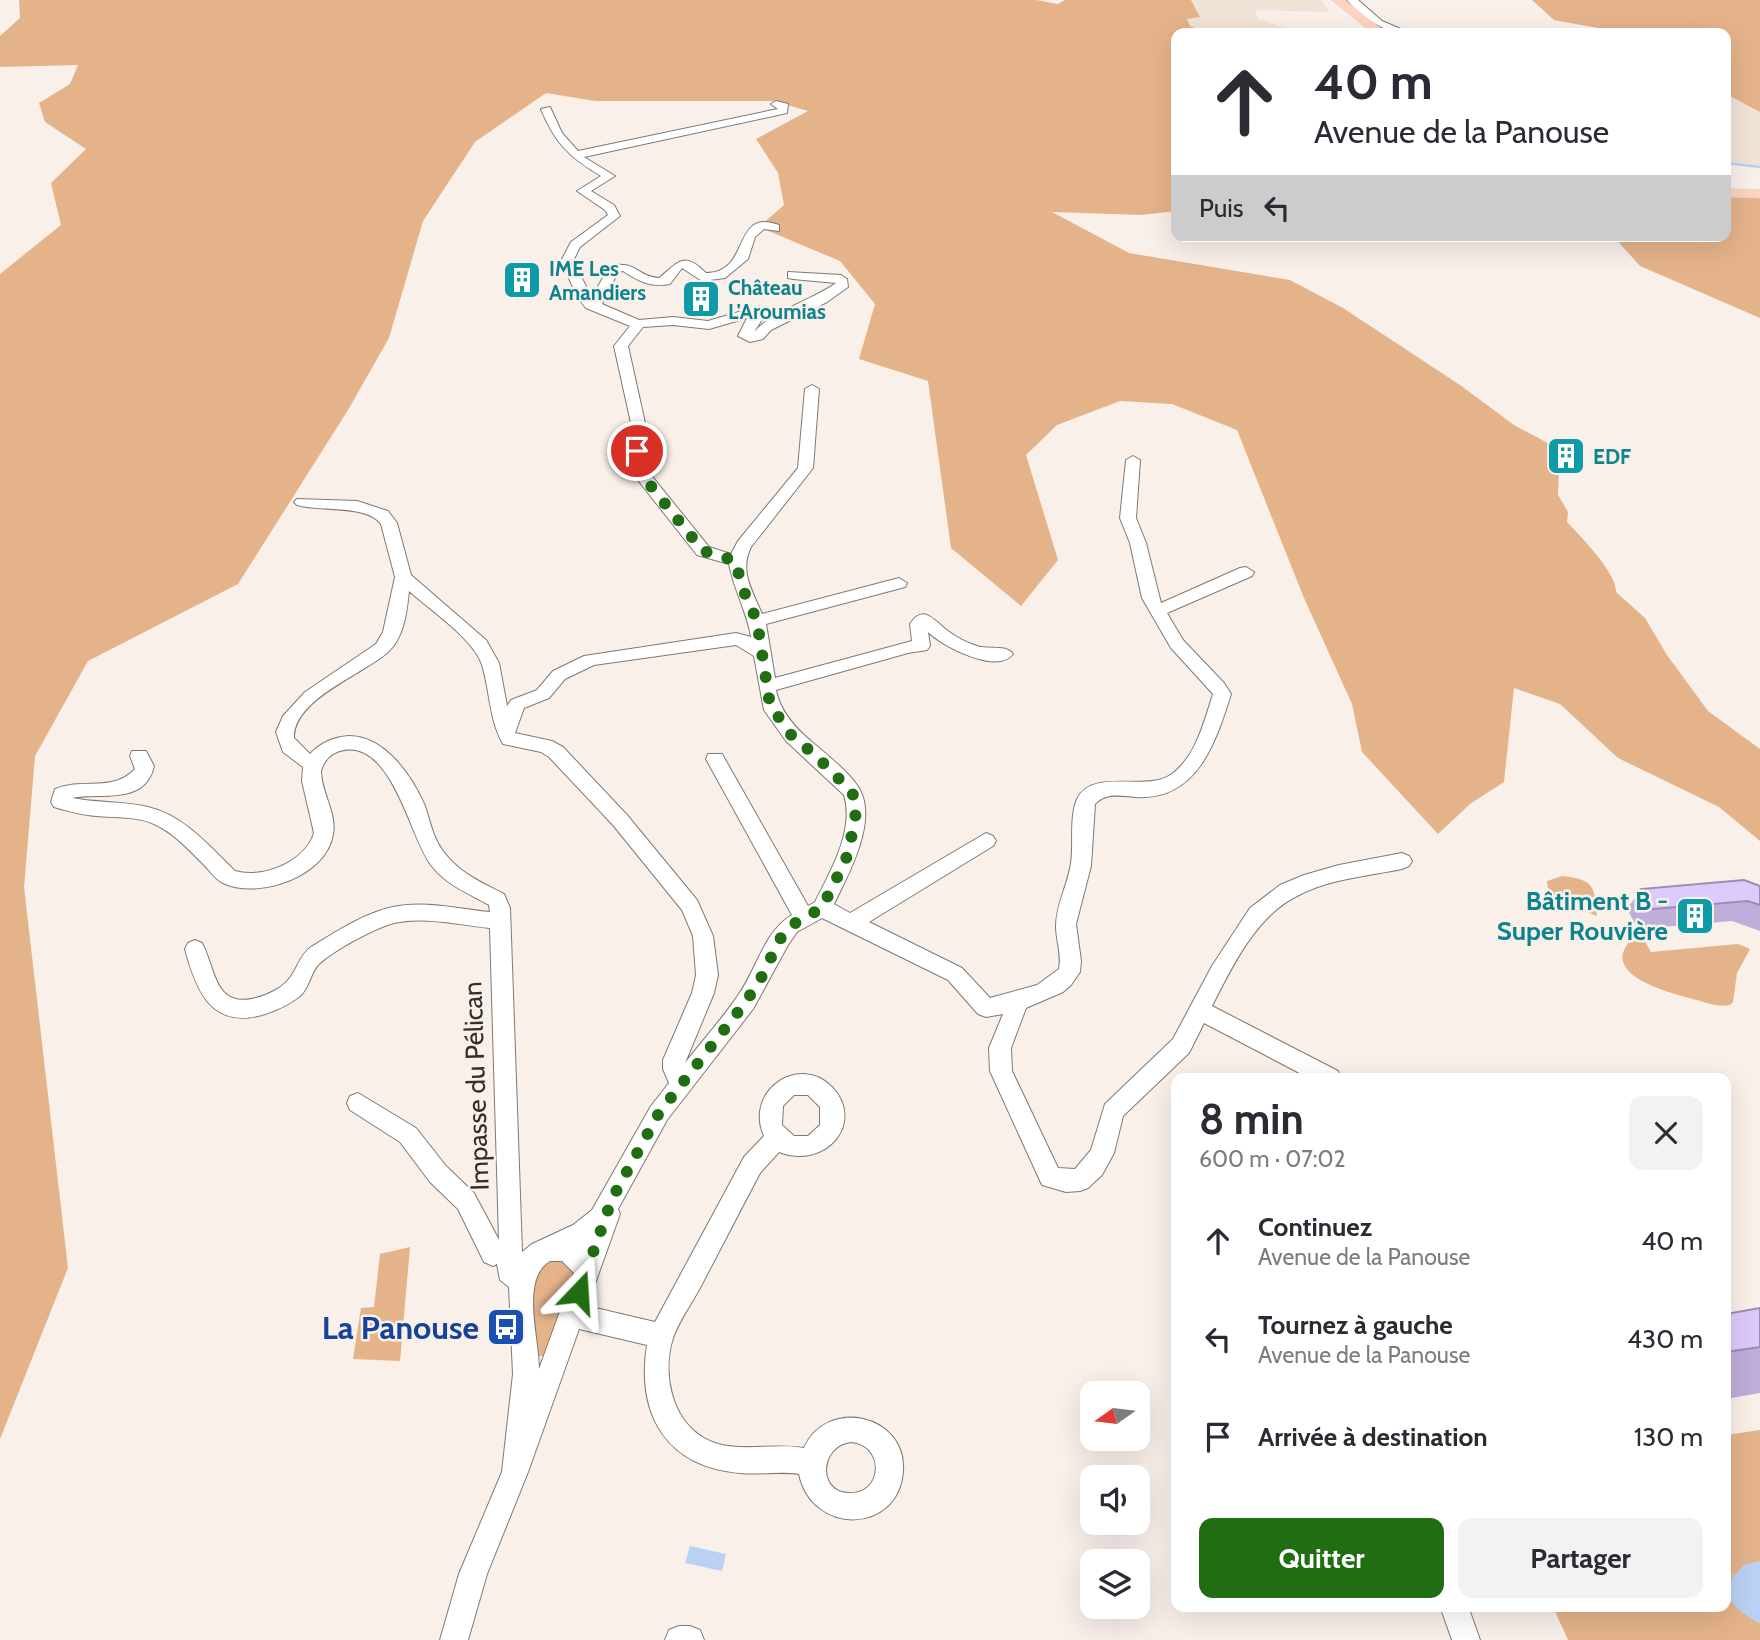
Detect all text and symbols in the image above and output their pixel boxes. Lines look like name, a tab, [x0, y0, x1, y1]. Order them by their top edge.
text: 40 m	[1314, 52, 1433, 111]
icon: ahead	[1199, 56, 1290, 147]
text: Avenue de la Panouse	[1314, 112, 1609, 151]
icon: left	[1258, 189, 1296, 227]
text: Puis	[1199, 192, 1244, 224]
place label: IME Les Amandiers	[549, 256, 646, 305]
building icon: IME Les Amandiers	[501, 259, 543, 301]
place label: Château L'Aroumias	[728, 275, 826, 324]
building icon: Château L'Aroumias	[680, 278, 722, 320]
pin	[607, 421, 667, 481]
icon: arrive	[618, 432, 656, 470]
building icon: EDF	[1545, 435, 1587, 477]
place label: EDF	[1593, 444, 1631, 469]
place label: Bâtiment B - Super Rouvière	[1497, 885, 1668, 947]
building icon: Bâtiment B - Super Rouvière	[1674, 895, 1716, 937]
street label: Impasse du Pélican	[456, 981, 496, 1191]
text: 8 min	[1199, 1093, 1304, 1145]
button: close	[1629, 1096, 1703, 1170]
text: 600 m · 07:02	[1199, 1145, 1346, 1173]
text: Continuez	[1258, 1211, 1372, 1243]
icon: ahead	[1199, 1222, 1237, 1260]
text: 40 m	[1641, 1225, 1703, 1257]
text: Avenue de la Panouse	[1258, 1243, 1470, 1271]
position arrow	[542, 1255, 616, 1329]
bus stop icon: La Panouse	[485, 1306, 527, 1348]
place label: La Panouse	[322, 1308, 479, 1347]
text: Tournez à gauche	[1258, 1309, 1453, 1341]
icon: left	[1199, 1320, 1237, 1358]
text: 430 m	[1627, 1323, 1703, 1355]
text: Avenue de la Panouse	[1258, 1341, 1470, 1369]
north arrow	[1080, 1381, 1150, 1451]
map controls	[1080, 1381, 1150, 1619]
icon: arrive	[1199, 1418, 1237, 1456]
text: Arrivée à destination	[1258, 1421, 1488, 1453]
text: 130 m	[1634, 1421, 1703, 1453]
button: sound	[1080, 1465, 1150, 1535]
button: Quitter	[1199, 1518, 1444, 1598]
button: Partager	[1458, 1518, 1703, 1598]
button: layers	[1080, 1549, 1150, 1619]

